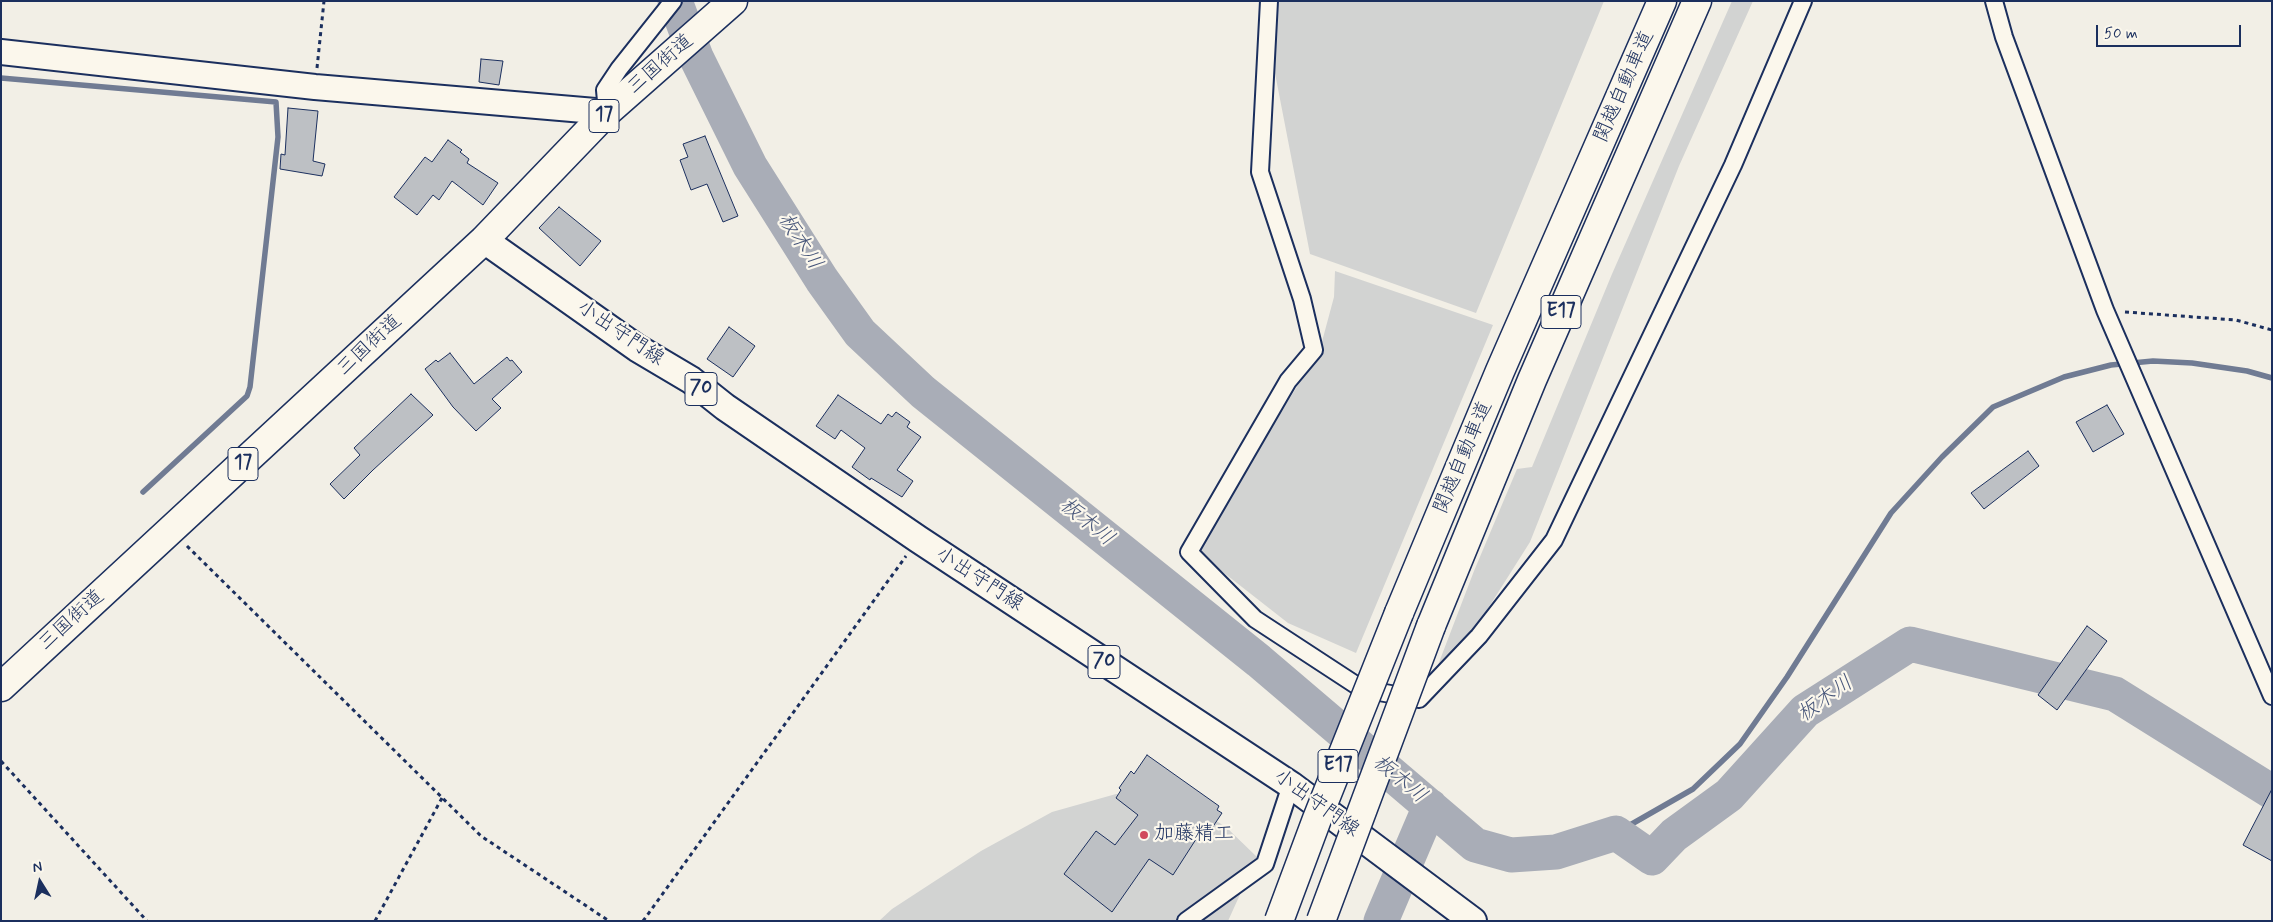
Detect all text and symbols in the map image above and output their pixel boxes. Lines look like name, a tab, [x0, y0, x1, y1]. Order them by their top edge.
scale bar	[2098, 15, 2243, 47]
text: 50 m	[2104, 24, 2138, 44]
street label: 関越自動車道	[1590, 27, 1660, 147]
street label: 三国街道	[623, 30, 699, 100]
road number: 17	[589, 100, 619, 132]
water label: 板木川	[771, 209, 827, 275]
street label: 小出守門線	[572, 296, 668, 372]
road number: E17	[1541, 296, 1581, 328]
street label: 三国街道	[333, 310, 407, 382]
road number: 70	[685, 372, 717, 406]
street label: 関越自動車道	[1430, 398, 1498, 518]
road number: 17	[228, 448, 258, 480]
water label: 板木川	[1054, 493, 1118, 553]
street label: 小出守門線	[931, 543, 1027, 617]
street label: 三国街道	[34, 585, 110, 657]
road number: 70	[1088, 646, 1120, 679]
water label: 板木川	[1793, 671, 1859, 729]
road number: E17	[1318, 749, 1358, 782]
water label: 板木川	[1367, 750, 1431, 810]
street label: 小出守門線	[1268, 765, 1364, 843]
place label: 加藤精工	[1154, 823, 1234, 847]
marker: 加藤精工	[1138, 829, 1150, 841]
north arrow	[15, 857, 65, 907]
text: N	[31, 858, 44, 877]

